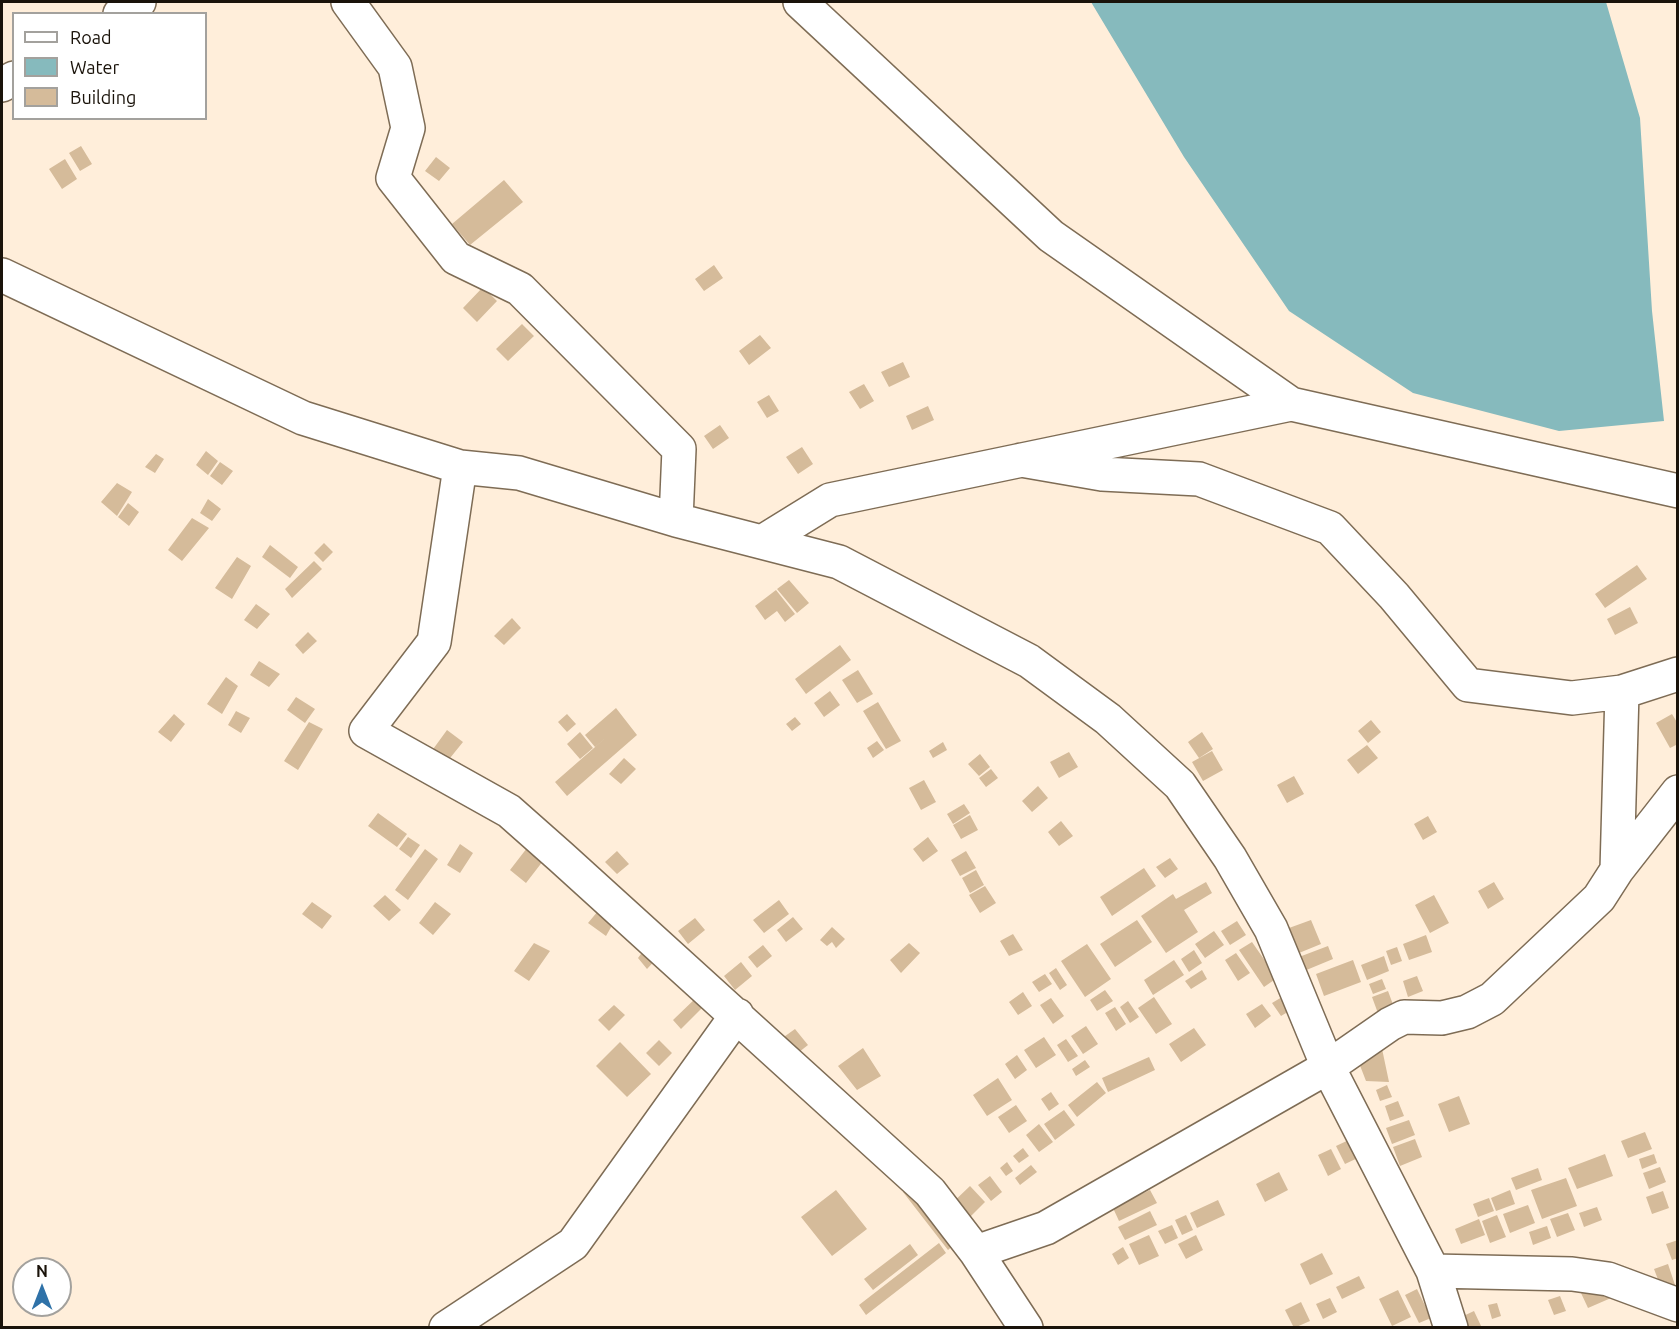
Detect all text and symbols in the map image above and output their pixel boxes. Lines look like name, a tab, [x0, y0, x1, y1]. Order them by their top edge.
legend	[12, 12, 207, 120]
text: Road	[70, 27, 112, 47]
text: Water	[70, 57, 119, 77]
text: Building	[70, 87, 136, 107]
north arrow	[12, 1257, 72, 1317]
text: N	[36, 1262, 48, 1280]

